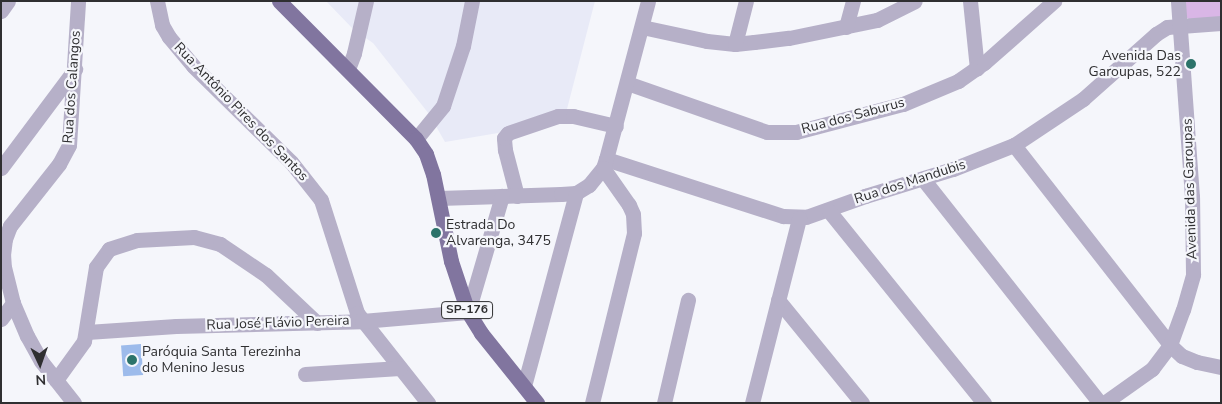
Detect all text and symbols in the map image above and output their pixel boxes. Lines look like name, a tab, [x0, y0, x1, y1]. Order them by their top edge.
street label: Rua dos Calangos	[60, 30, 84, 144]
street label: Rua Antônio Pires dos Santos	[170, 39, 312, 185]
place label: Avenida Das Garoupas, 522	[1089, 48, 1181, 80]
marker: Avenida Das Garoupas, 522	[1185, 58, 1197, 70]
street label: Rua dos Saburus	[800, 94, 906, 138]
street label: Avenida das Garoupas	[1179, 118, 1201, 260]
street label: Rua dos Mandubis	[852, 156, 968, 208]
place label: Estrada Do Alvarenga, 3475	[446, 217, 551, 250]
marker: Estrada Do Alvarenga, 3475	[430, 227, 442, 239]
road number: SP-176	[441, 300, 493, 320]
street label: Rua José Flávio Pereira	[206, 312, 350, 334]
north arrow	[15, 339, 65, 389]
place label: Paróquia Santa Terezinha do Menino Jesus	[142, 344, 301, 377]
marker: Paróquia Santa Terezinha do Menino Jesus	[126, 354, 138, 366]
text: N	[35, 370, 47, 389]

